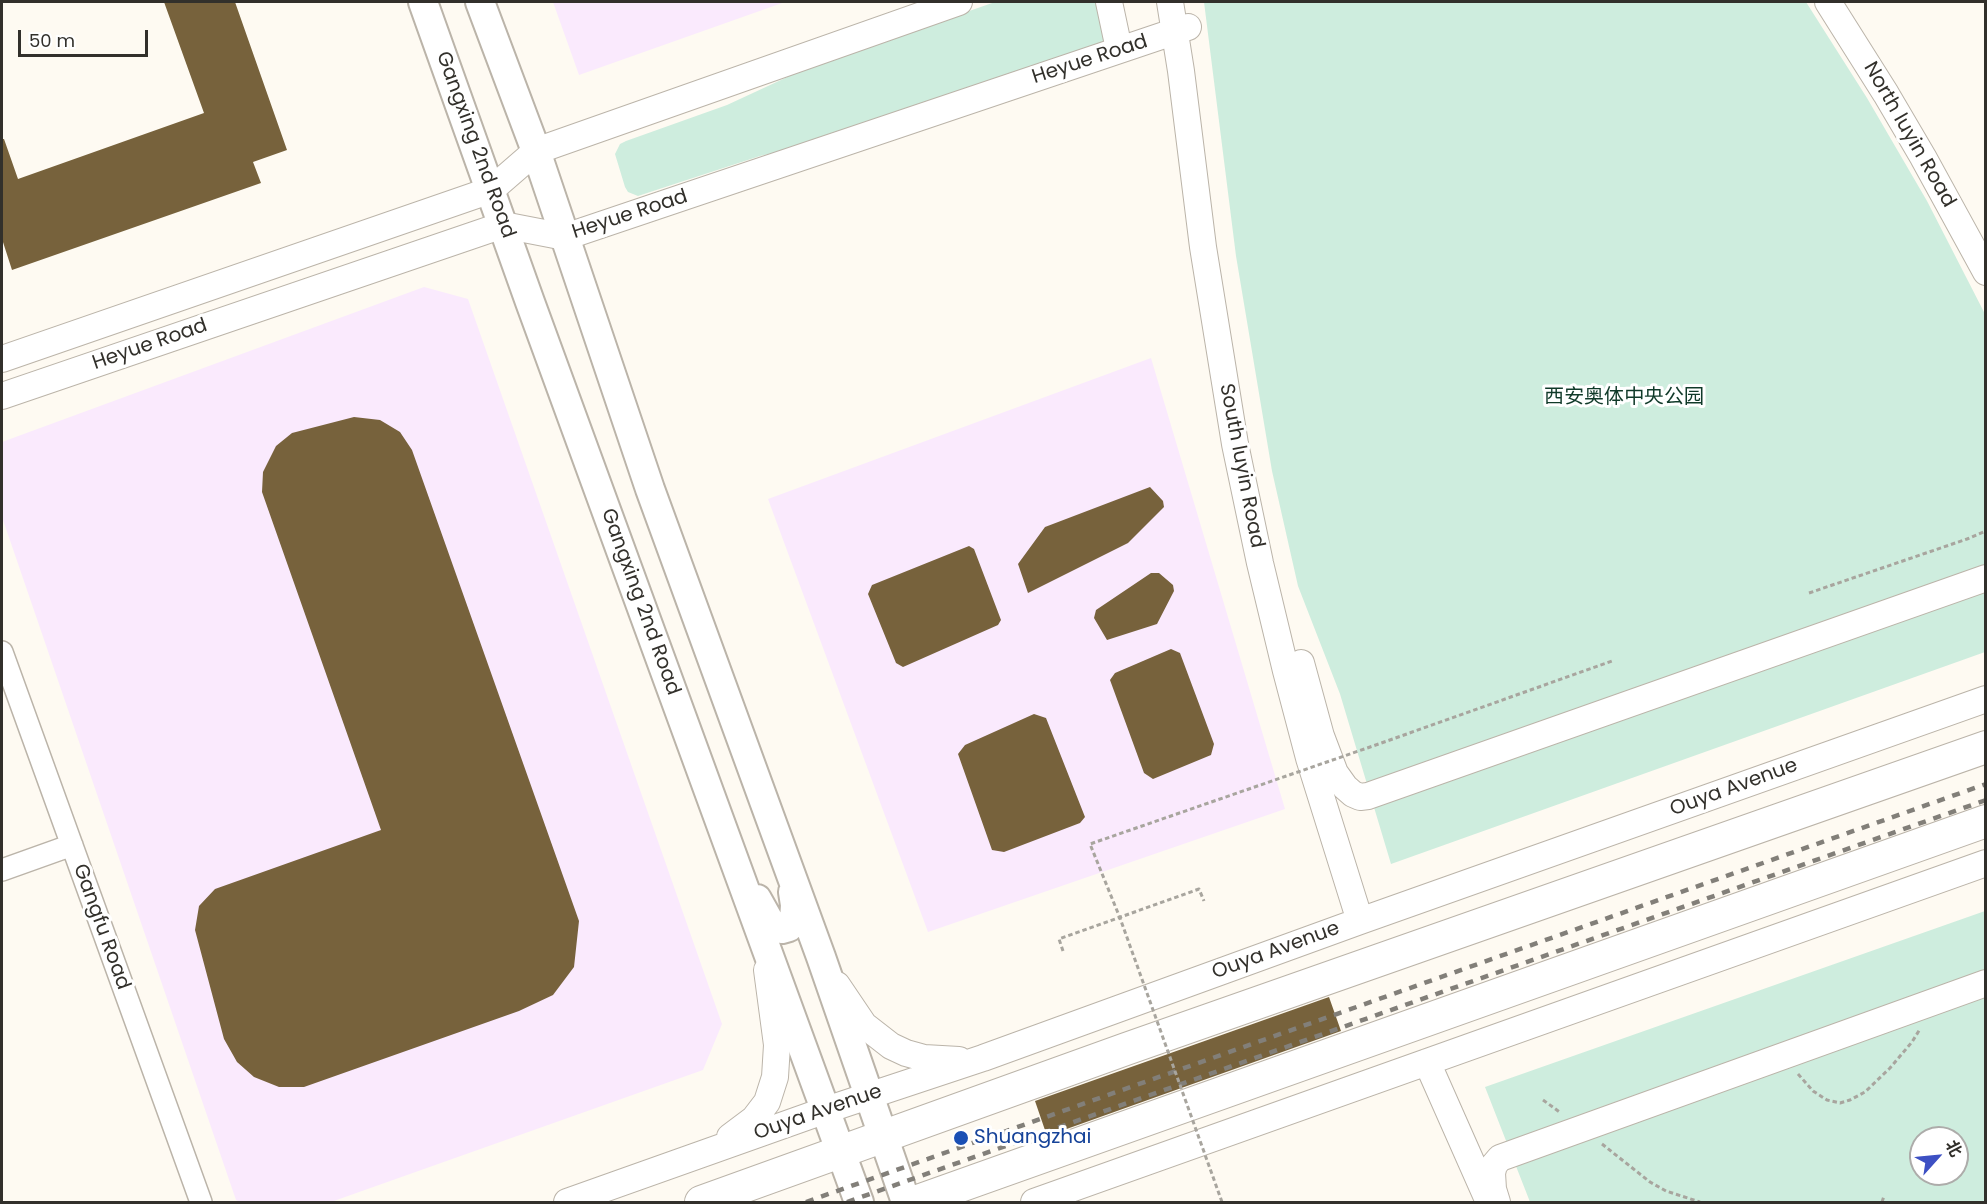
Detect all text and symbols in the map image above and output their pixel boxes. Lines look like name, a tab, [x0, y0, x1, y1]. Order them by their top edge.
scale bar	[21, 18, 152, 56]
text: 50 m	[29, 28, 75, 53]
street label: Heyue Road	[1029, 30, 1151, 90]
street label: Gangxing 2nd Road	[430, 48, 520, 242]
street label: North luyin Road	[1858, 58, 1960, 212]
street label: Heyue Road	[569, 185, 691, 245]
street label: Heyue Road	[89, 314, 211, 376]
street label: South luyin Road	[1213, 382, 1269, 550]
park label: 西安奥体中央公园	[1544, 386, 1704, 410]
street label: Gangxing 2nd Road	[595, 505, 685, 699]
street label: Ouya Avenue	[1667, 754, 1801, 822]
street label: Gangfu Road	[67, 861, 135, 993]
street label: Ouya Avenue	[1209, 917, 1343, 985]
street label: Ouya Avenue	[751, 1080, 885, 1146]
place label: Shuangzhai	[974, 1126, 1092, 1150]
north arrow	[1909, 1126, 1969, 1186]
marker: Shuangzhai	[952, 1129, 970, 1147]
text: 北	[1940, 1136, 1968, 1161]

